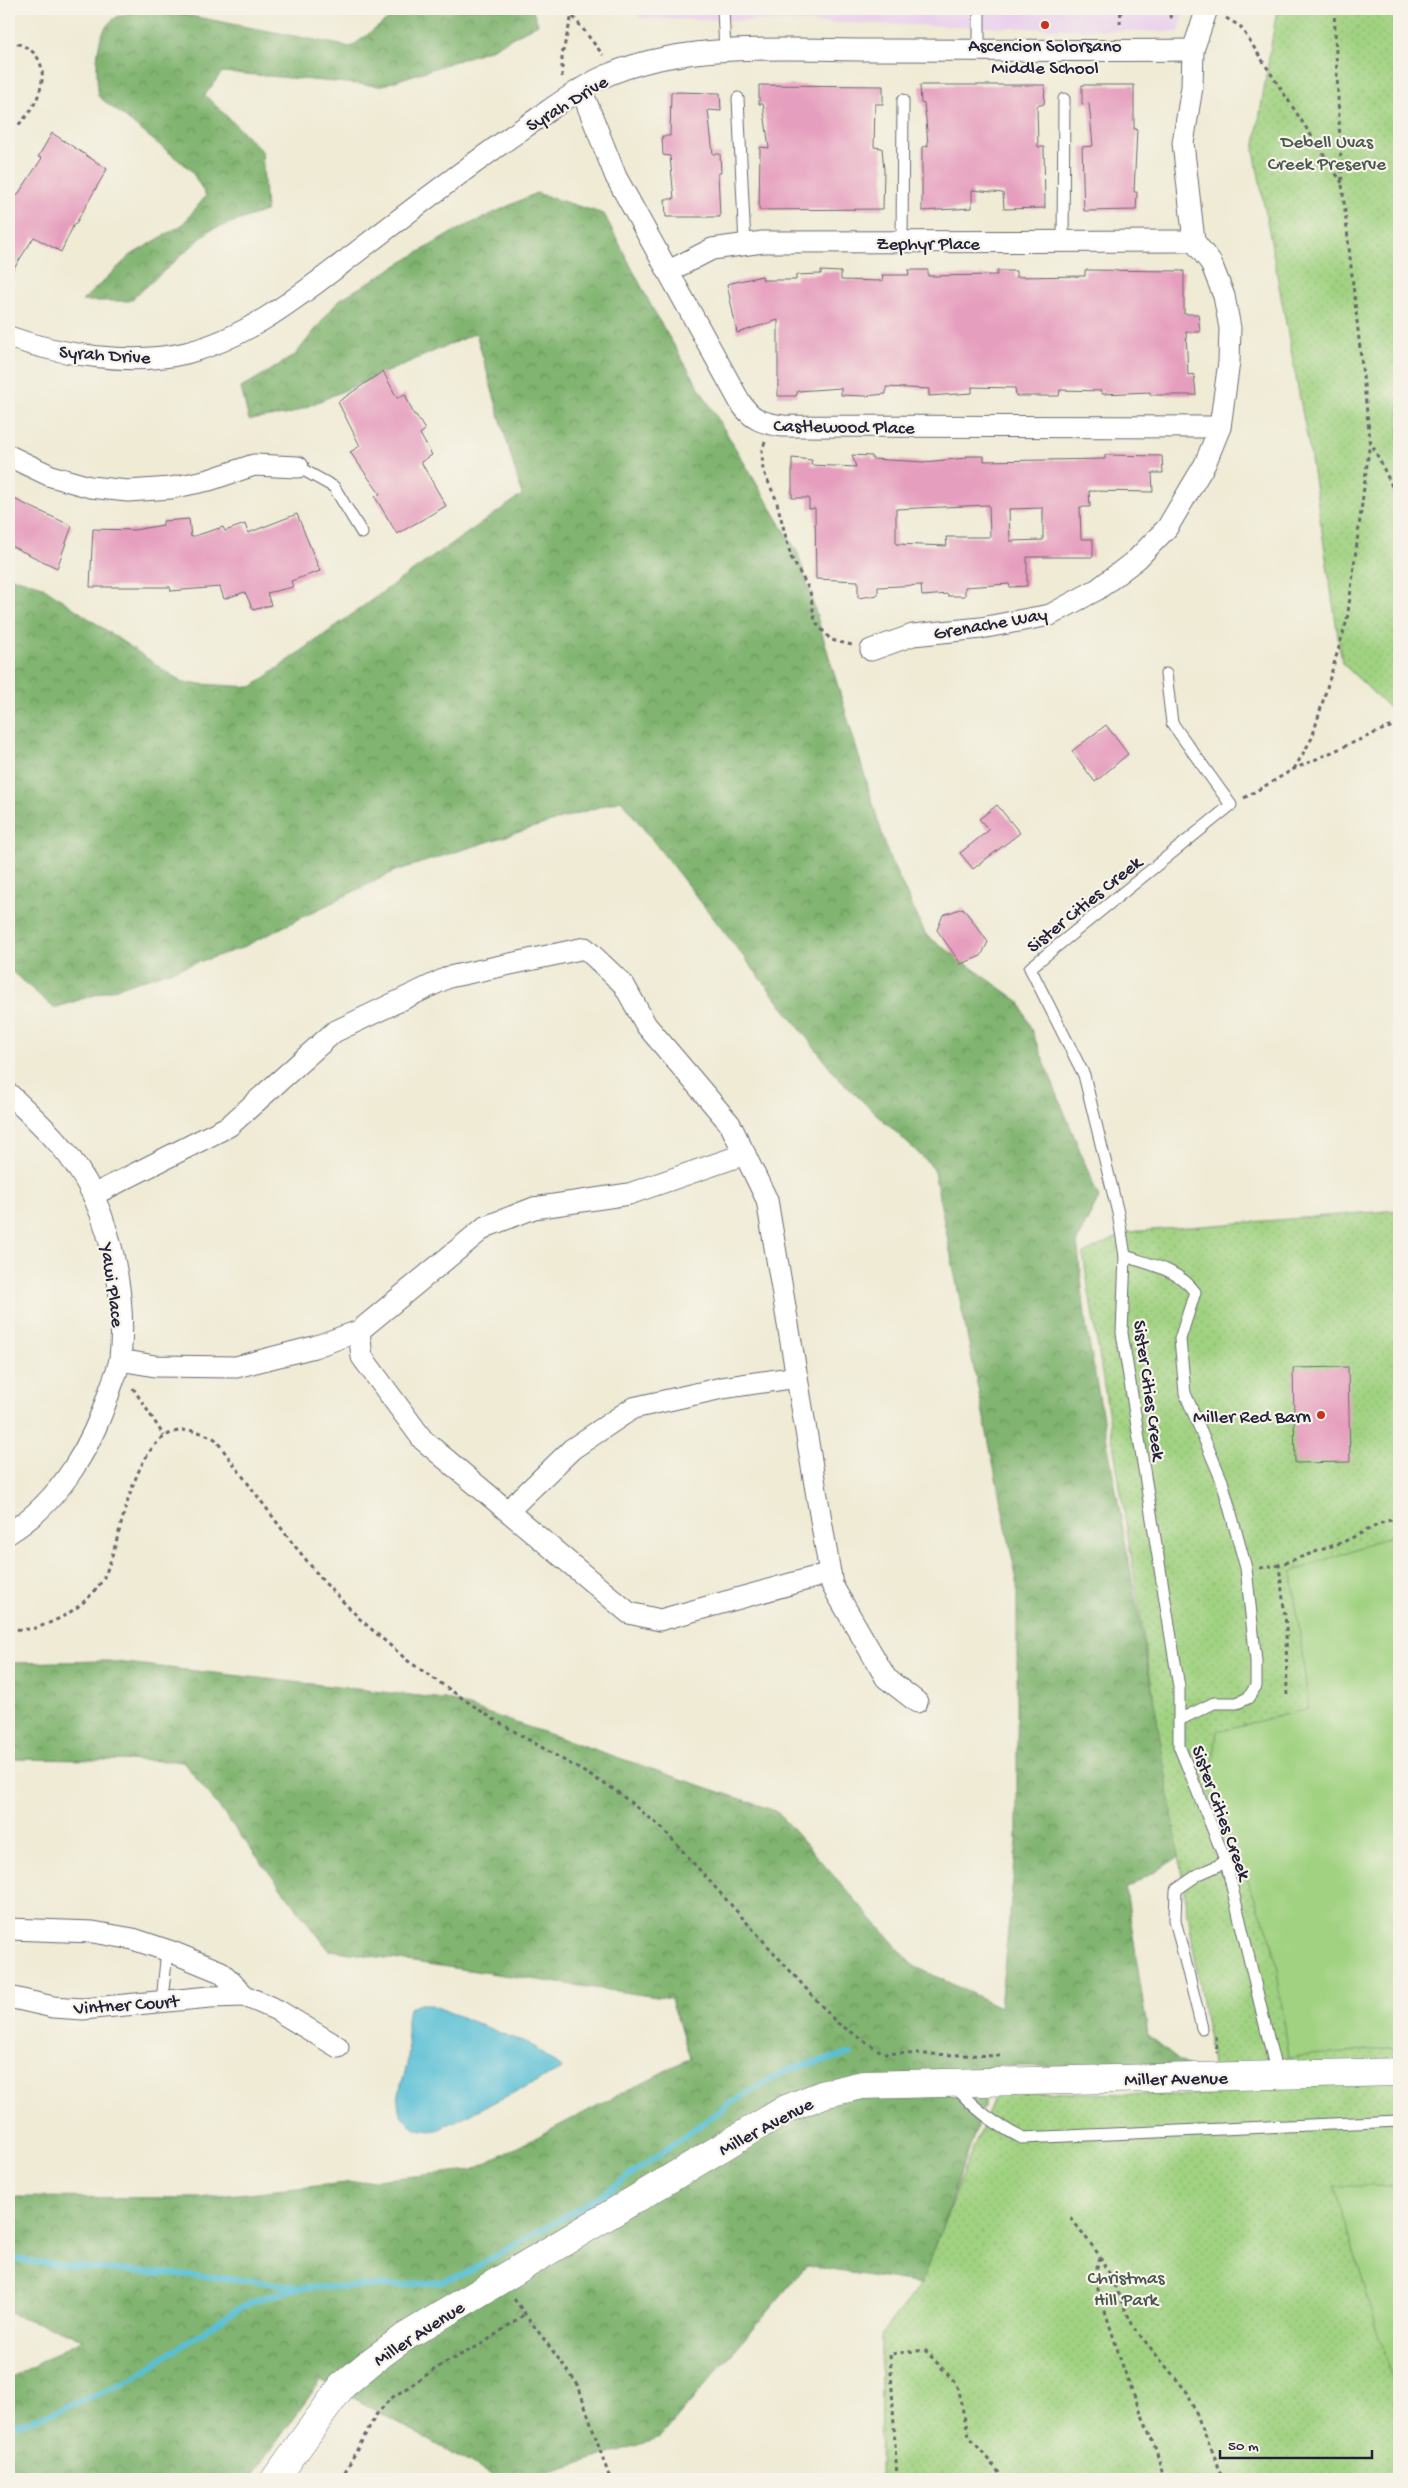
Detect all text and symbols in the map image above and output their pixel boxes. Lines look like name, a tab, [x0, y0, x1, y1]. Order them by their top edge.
marker: Ascencion Solorsano Middle School	[1039, 19, 1051, 31]
place label: Ascencion Solorsano Middle School	[968, 36, 1122, 81]
street label: Syrah Drive	[523, 71, 613, 138]
park label: Debell Uvas Creek Preserve	[1268, 132, 1386, 177]
street label: Zephyr Place	[876, 234, 980, 257]
street label: Syrah Drive	[58, 342, 151, 371]
street label: Castlewood Place	[773, 416, 915, 441]
street label: Grenache Way	[932, 604, 1050, 647]
street label: Sister Cities Creek	[1023, 851, 1149, 959]
street label: Yawi Place	[93, 1240, 128, 1329]
street label: Sister Cities Creek	[1126, 1319, 1169, 1464]
place label: Miller Red Barn	[1193, 1407, 1311, 1430]
marker: Miller Red Barn	[1315, 1409, 1327, 1421]
street label: Sister Cities Creek	[1185, 1743, 1255, 1885]
street label: Vintner Court	[72, 1991, 182, 2022]
street label: Miller Avenue	[1124, 2068, 1228, 2093]
street label: Miller Avenue	[715, 2093, 818, 2163]
park label: Christmas Hill Park	[1087, 2268, 1166, 2313]
street label: Miller Avenue	[370, 2297, 470, 2373]
scale bar	[1220, 2428, 1373, 2460]
text: 50 m	[1228, 2438, 1259, 2456]

